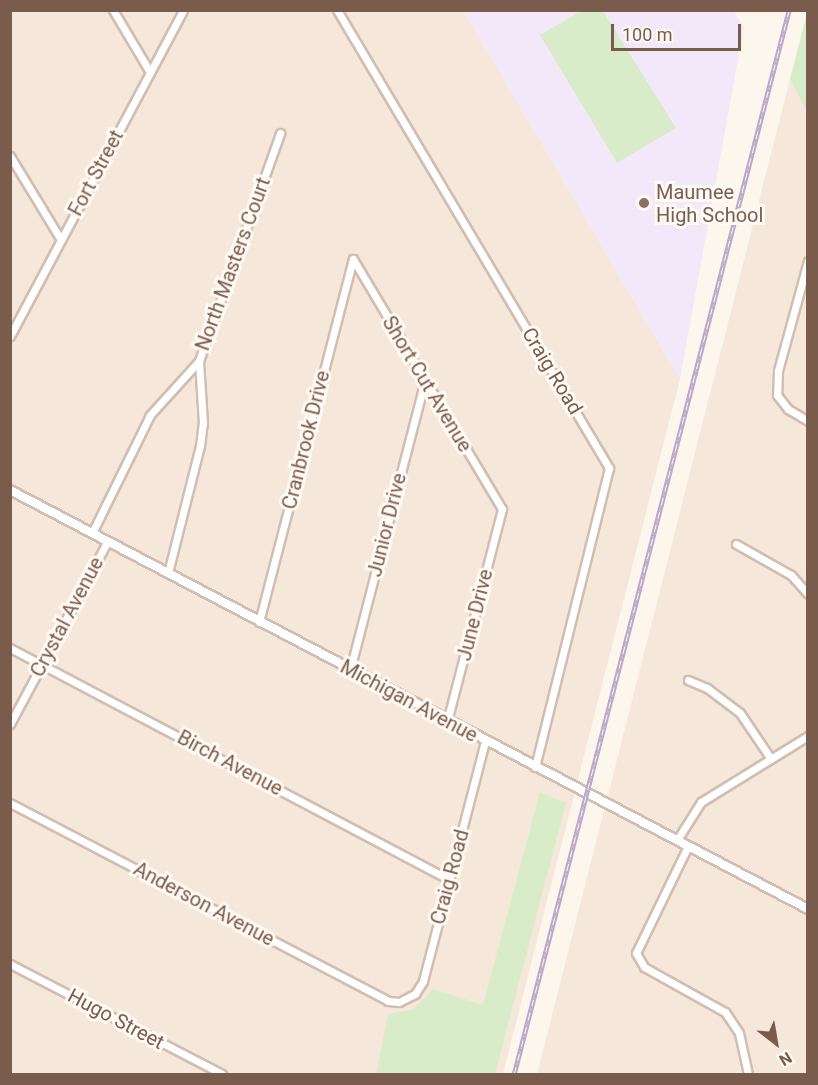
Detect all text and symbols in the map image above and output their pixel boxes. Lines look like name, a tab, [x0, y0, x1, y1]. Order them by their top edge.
scale bar	[614, 12, 744, 50]
text: 100 m	[622, 24, 673, 45]
street label: Fort Street	[63, 126, 129, 220]
street label: North Masters Court	[190, 174, 276, 354]
place label: Maumee High School	[656, 180, 763, 227]
marker: Maumee High School	[637, 196, 651, 210]
street label: Short Cut Avenue	[377, 312, 477, 456]
street label: Craig Road	[517, 323, 587, 419]
street label: Cranbrook Drive	[277, 368, 335, 512]
street label: Junior Drive	[363, 471, 411, 579]
street label: Crystal Avenue	[25, 553, 109, 681]
street label: June Drive	[452, 567, 498, 663]
street label: Michigan Avenue	[336, 655, 482, 747]
street label: Birch Avenue	[173, 725, 287, 801]
street label: Craig Road	[426, 827, 474, 927]
street label: Anderson Avenue	[130, 857, 278, 951]
street label: Hugo Street	[64, 984, 168, 1054]
north arrow	[746, 1013, 806, 1073]
text: N	[776, 1048, 795, 1070]

